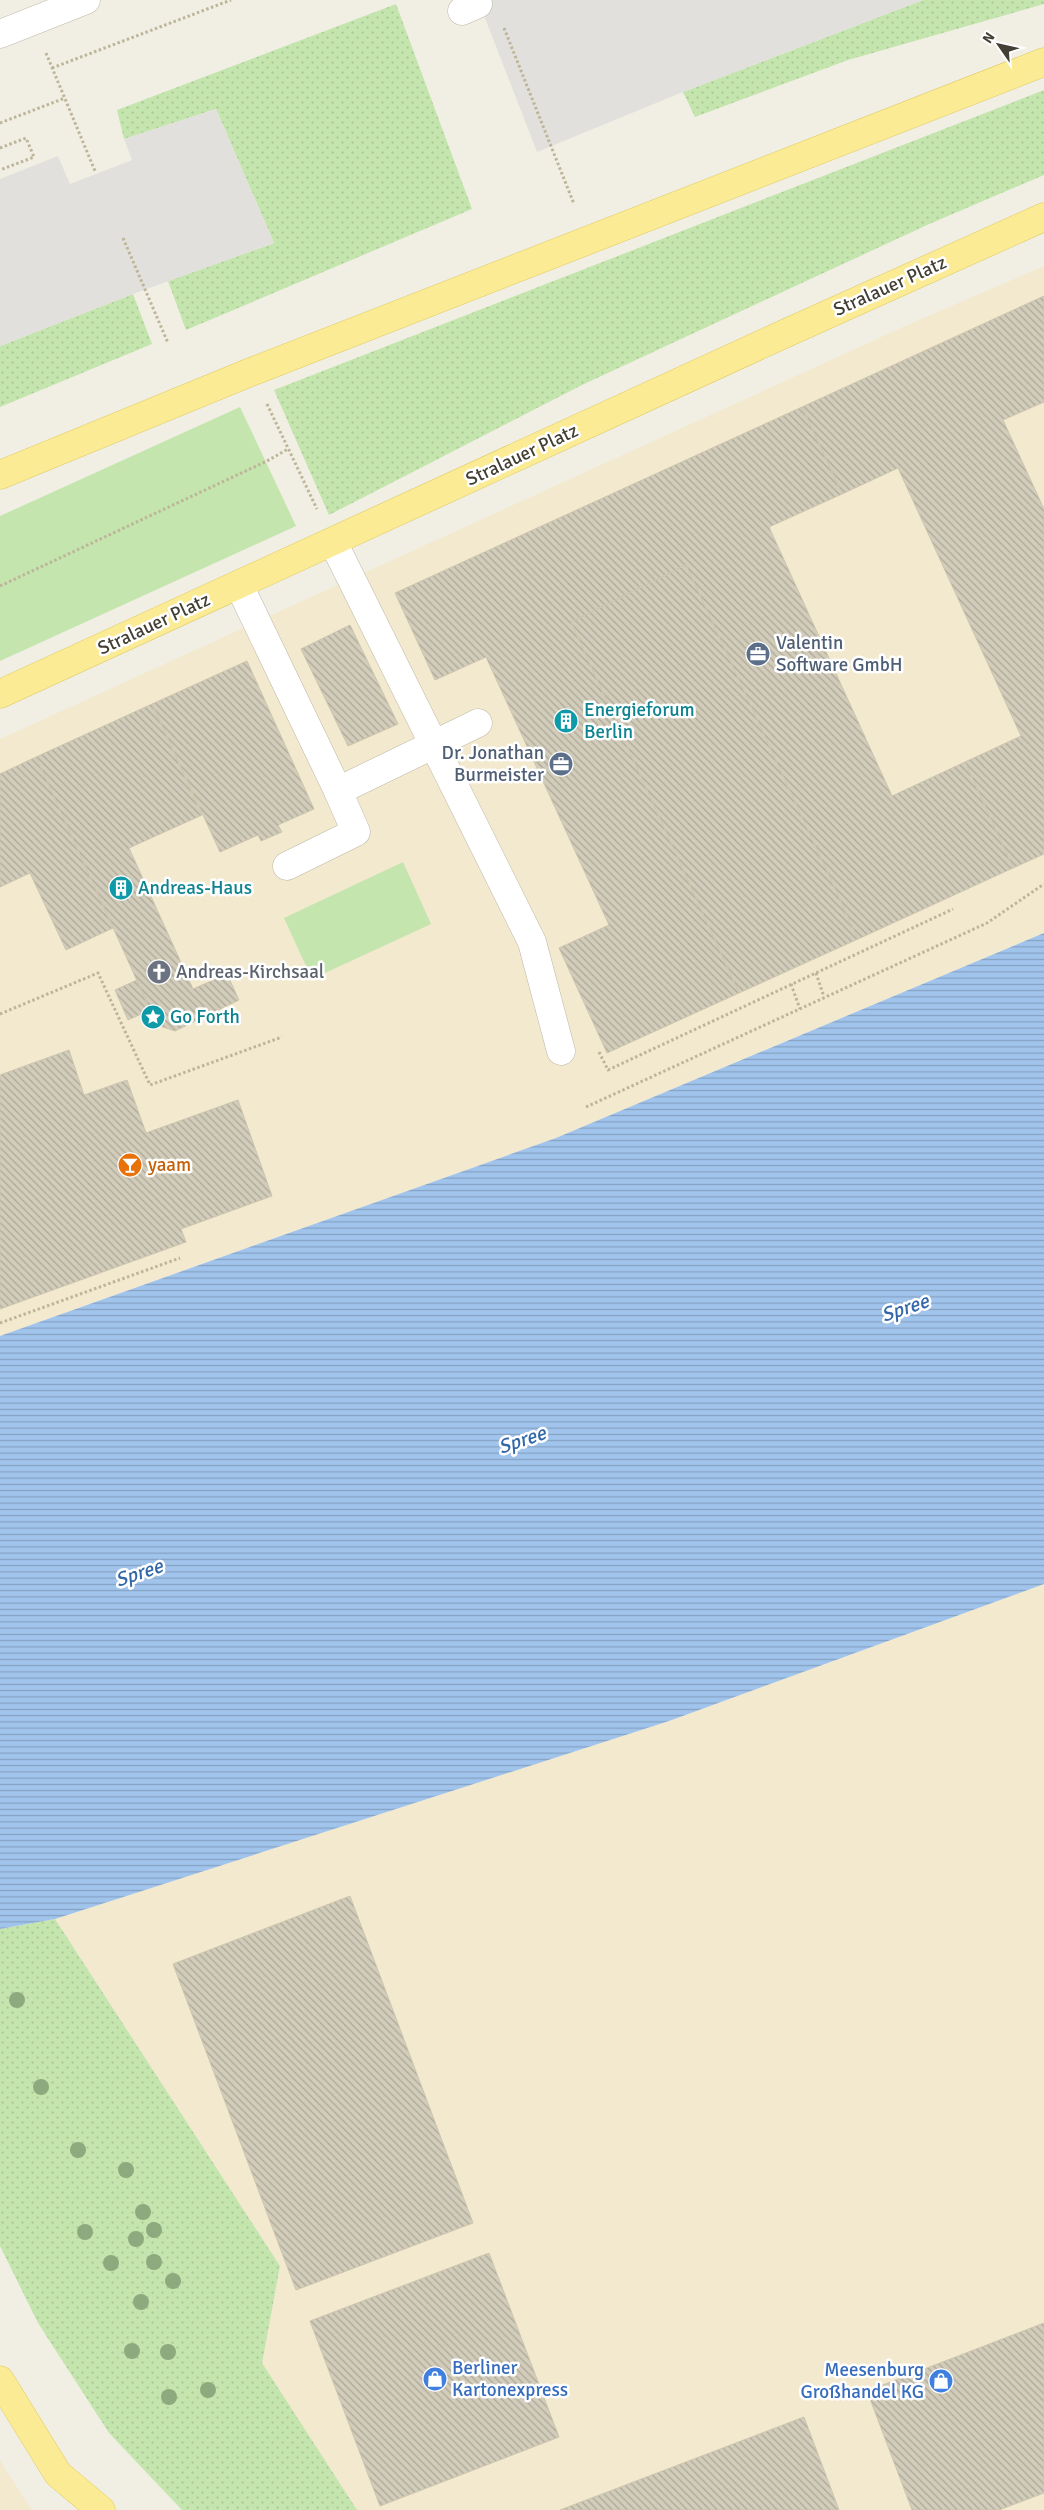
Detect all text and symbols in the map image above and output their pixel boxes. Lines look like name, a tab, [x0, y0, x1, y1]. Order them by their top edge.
north arrow	[974, 20, 1024, 70]
text: N	[979, 29, 998, 47]
street label: Stralauer Platz	[830, 250, 950, 322]
street label: Stralauer Platz	[462, 419, 582, 491]
street label: Stralauer Platz	[94, 588, 214, 660]
place label: Valentin Software GmbH	[776, 631, 903, 677]
office icon: Valentin Software GmbH	[745, 641, 771, 667]
place label: Energieforum Berlin	[584, 698, 695, 744]
building icon: Energieforum Berlin	[553, 708, 579, 734]
place label: Dr. Jonathan Burmeister	[442, 741, 544, 787]
office icon: Dr. Jonathan Burmeister	[548, 751, 574, 777]
building icon: Andreas-Haus	[108, 875, 134, 901]
place label: Andreas-Haus	[138, 876, 252, 900]
church icon: Andreas-Kirchsaal	[146, 959, 172, 985]
place label: Andreas-Kirchsaal	[176, 960, 324, 984]
place icon: Go Forth	[140, 1004, 166, 1030]
place label: Go Forth	[170, 1005, 240, 1029]
bar icon: yaam	[117, 1152, 143, 1178]
place label: yaam	[148, 1153, 191, 1177]
water label: Spree	[878, 1288, 933, 1328]
water label: Spree	[495, 1420, 550, 1460]
water label: Spree	[112, 1553, 167, 1593]
place label: Berliner Kartonexpress	[452, 2356, 568, 2402]
place label: Meesenburg Großhandel KG	[800, 2358, 924, 2404]
shop icon: Berliner Kartonexpress	[422, 2366, 448, 2392]
shop icon: Meesenburg Großhandel KG	[928, 2368, 954, 2394]

